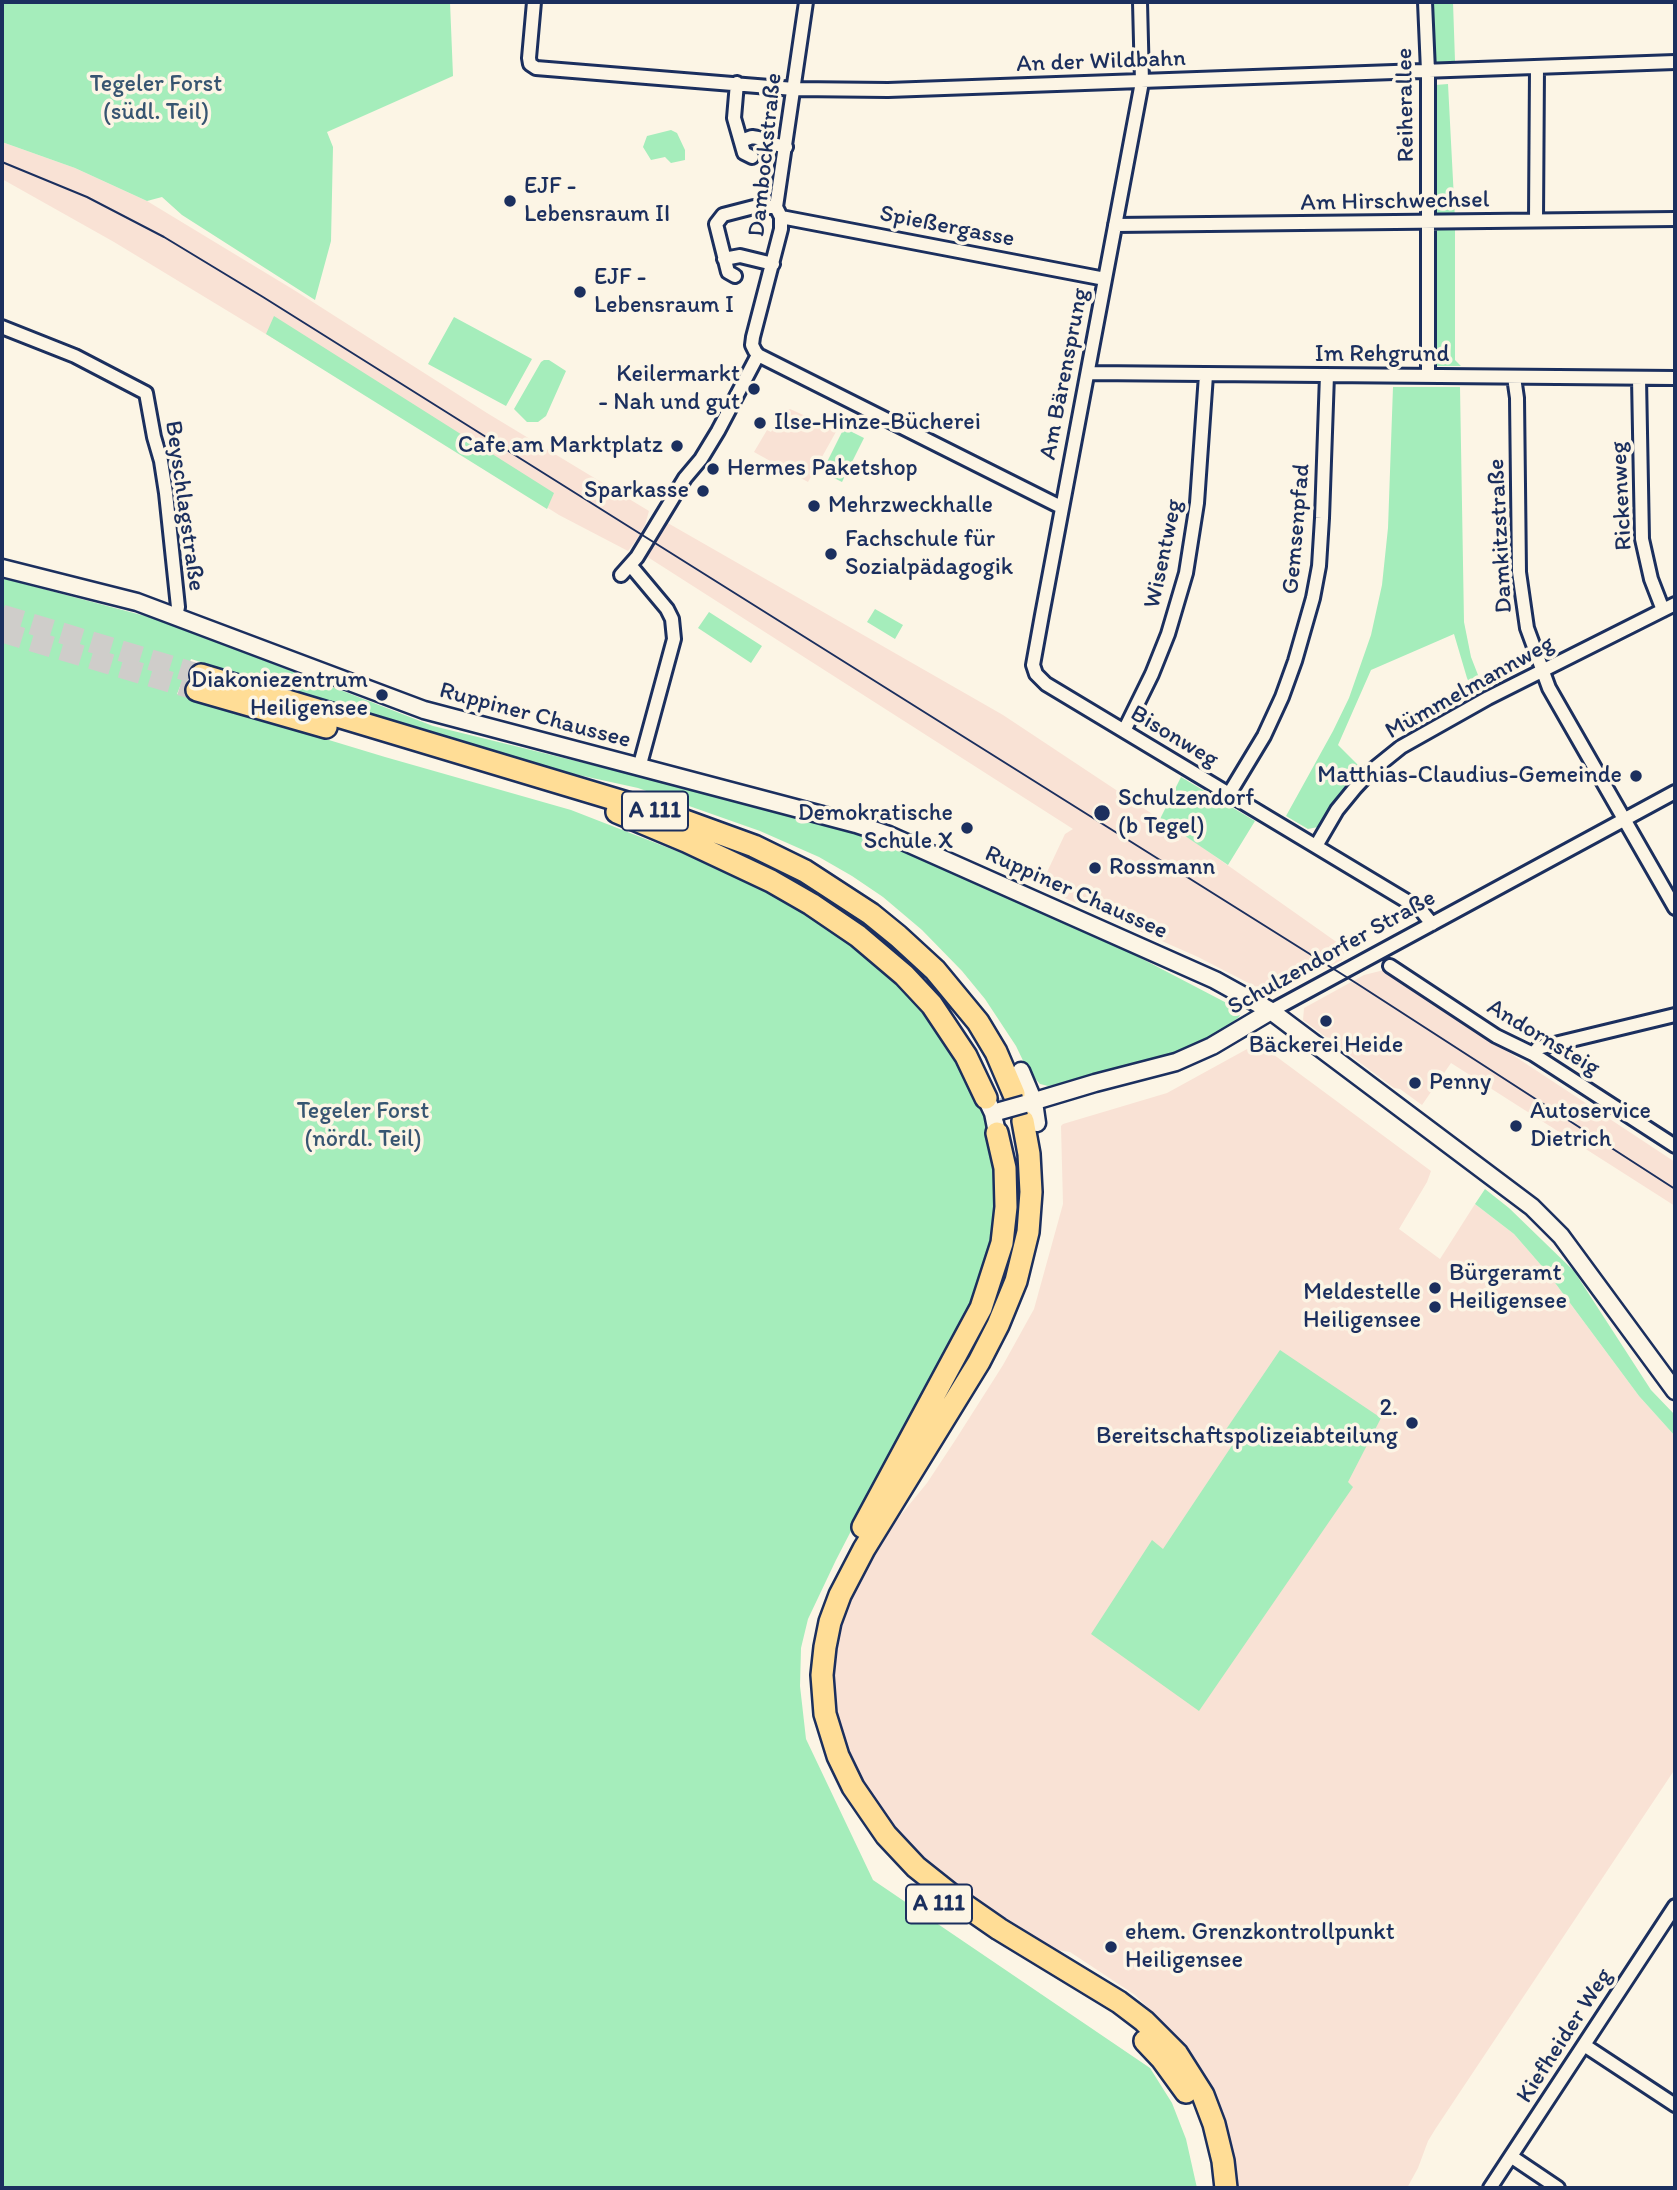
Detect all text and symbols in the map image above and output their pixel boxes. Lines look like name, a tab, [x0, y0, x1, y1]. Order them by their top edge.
street label: An der Wildbahn	[1016, 45, 1186, 79]
street label: Reiherallee	[1391, 47, 1421, 163]
park label: Tegeler Forst (südl. Teil)	[90, 71, 222, 127]
street label: Dambockstraße	[743, 72, 789, 238]
place label: EJF - Lebensraum II	[524, 173, 670, 229]
street label: Am Hirschwechsel	[1300, 186, 1490, 218]
marker: EJF - Lebensraum II	[502, 193, 518, 209]
street label: Spießergasse	[877, 200, 1017, 254]
place label: EJF - Lebensraum I	[594, 264, 734, 320]
marker: EJF - Lebensraum I	[572, 284, 588, 300]
street label: Am Bärensprung	[1034, 286, 1096, 462]
street label: Im Rehgrund	[1315, 341, 1449, 369]
place label: Keilermarkt - Nah und gut	[598, 361, 740, 417]
marker: Keilermarkt - Nah und gut	[746, 381, 762, 397]
place label: Ilse-Hinze-Bücherei	[774, 409, 981, 437]
marker: Ilse-Hinze-Bücherei	[752, 415, 768, 431]
street label: Beyschlagstraße	[158, 419, 210, 593]
place label: Cafe am Marktplatz	[458, 432, 663, 460]
marker: Cafe am Marktplatz	[669, 438, 685, 454]
street label: Rickenweg	[1605, 441, 1639, 551]
place label: Hermes Paketshop	[727, 455, 917, 483]
street label: Damkitzstraße	[1483, 458, 1519, 614]
marker: Hermes Paketshop	[705, 461, 721, 477]
street label: Gemsenpfad	[1277, 462, 1317, 596]
place label: Sparkasse	[584, 477, 689, 505]
marker: Sparkasse	[695, 483, 711, 499]
place label: Mehrzweckhalle	[828, 492, 993, 520]
street label: Wisentweg	[1138, 497, 1190, 611]
marker: Mehrzweckhalle	[806, 498, 822, 514]
place label: Fachschule für Sozialpädagogik	[845, 526, 1013, 582]
marker: Fachschule für Sozialpädagogik	[823, 546, 839, 562]
street label: Mümmelmannweg	[1381, 630, 1559, 746]
place label: Diakoniezentrum Heiligensee	[191, 667, 368, 723]
street label: Ruppiner Chaussee	[436, 677, 634, 755]
marker: Diakoniezentrum Heiligensee	[374, 687, 390, 703]
street label: Bisonweg	[1125, 700, 1223, 774]
place label: Matthias-Claudius-Gemeinde	[1317, 762, 1622, 790]
marker: Matthias-Claudius-Gemeinde	[1628, 768, 1644, 784]
place label: Schulzendorf (b Tegel)	[1118, 785, 1254, 841]
road number: A 111	[622, 792, 688, 831]
place label: Demokratische Schule X	[798, 800, 953, 856]
marker: Schulzendorf (b Tegel)	[1092, 803, 1112, 823]
marker: Demokratische Schule X	[959, 820, 975, 836]
street label: Ruppiner Chaussee	[980, 840, 1172, 946]
place label: Rossmann	[1109, 854, 1215, 882]
marker: Rossmann	[1087, 860, 1103, 876]
street label: Schulzendorfer Straße	[1223, 884, 1441, 1022]
street label: Andornsteig	[1481, 993, 1605, 1083]
marker: Bäckerei Heide	[1318, 1013, 1334, 1029]
place label: Bäckerei Heide	[1249, 1032, 1403, 1060]
place label: Penny	[1429, 1069, 1491, 1097]
marker: Penny	[1407, 1075, 1423, 1091]
park label: Tegeler Forst (nördl. Teil)	[297, 1098, 429, 1154]
place label: Autoservice Dietrich	[1530, 1098, 1651, 1154]
marker: Autoservice Dietrich	[1508, 1118, 1524, 1134]
place label: Bürgeramt Heiligensee	[1449, 1260, 1567, 1316]
place label: Meldestelle Heiligensee	[1303, 1279, 1421, 1335]
marker: Bürgeramt Heiligensee	[1427, 1280, 1443, 1296]
marker: Meldestelle Heiligensee	[1427, 1299, 1443, 1315]
place label: 2. Bereitschaftspolizeiabteilung	[1096, 1395, 1398, 1451]
marker: 2. Bereitschaftspolizeiabteilung	[1404, 1415, 1420, 1431]
road number: A 111	[906, 1884, 972, 1924]
place label: ehem. Grenzkontrollpunkt Heiligensee	[1125, 1919, 1395, 1975]
marker: ehem. Grenzkontrollpunkt Heiligensee	[1103, 1939, 1119, 1955]
street label: Kiefheider Weg	[1511, 1963, 1619, 2109]

